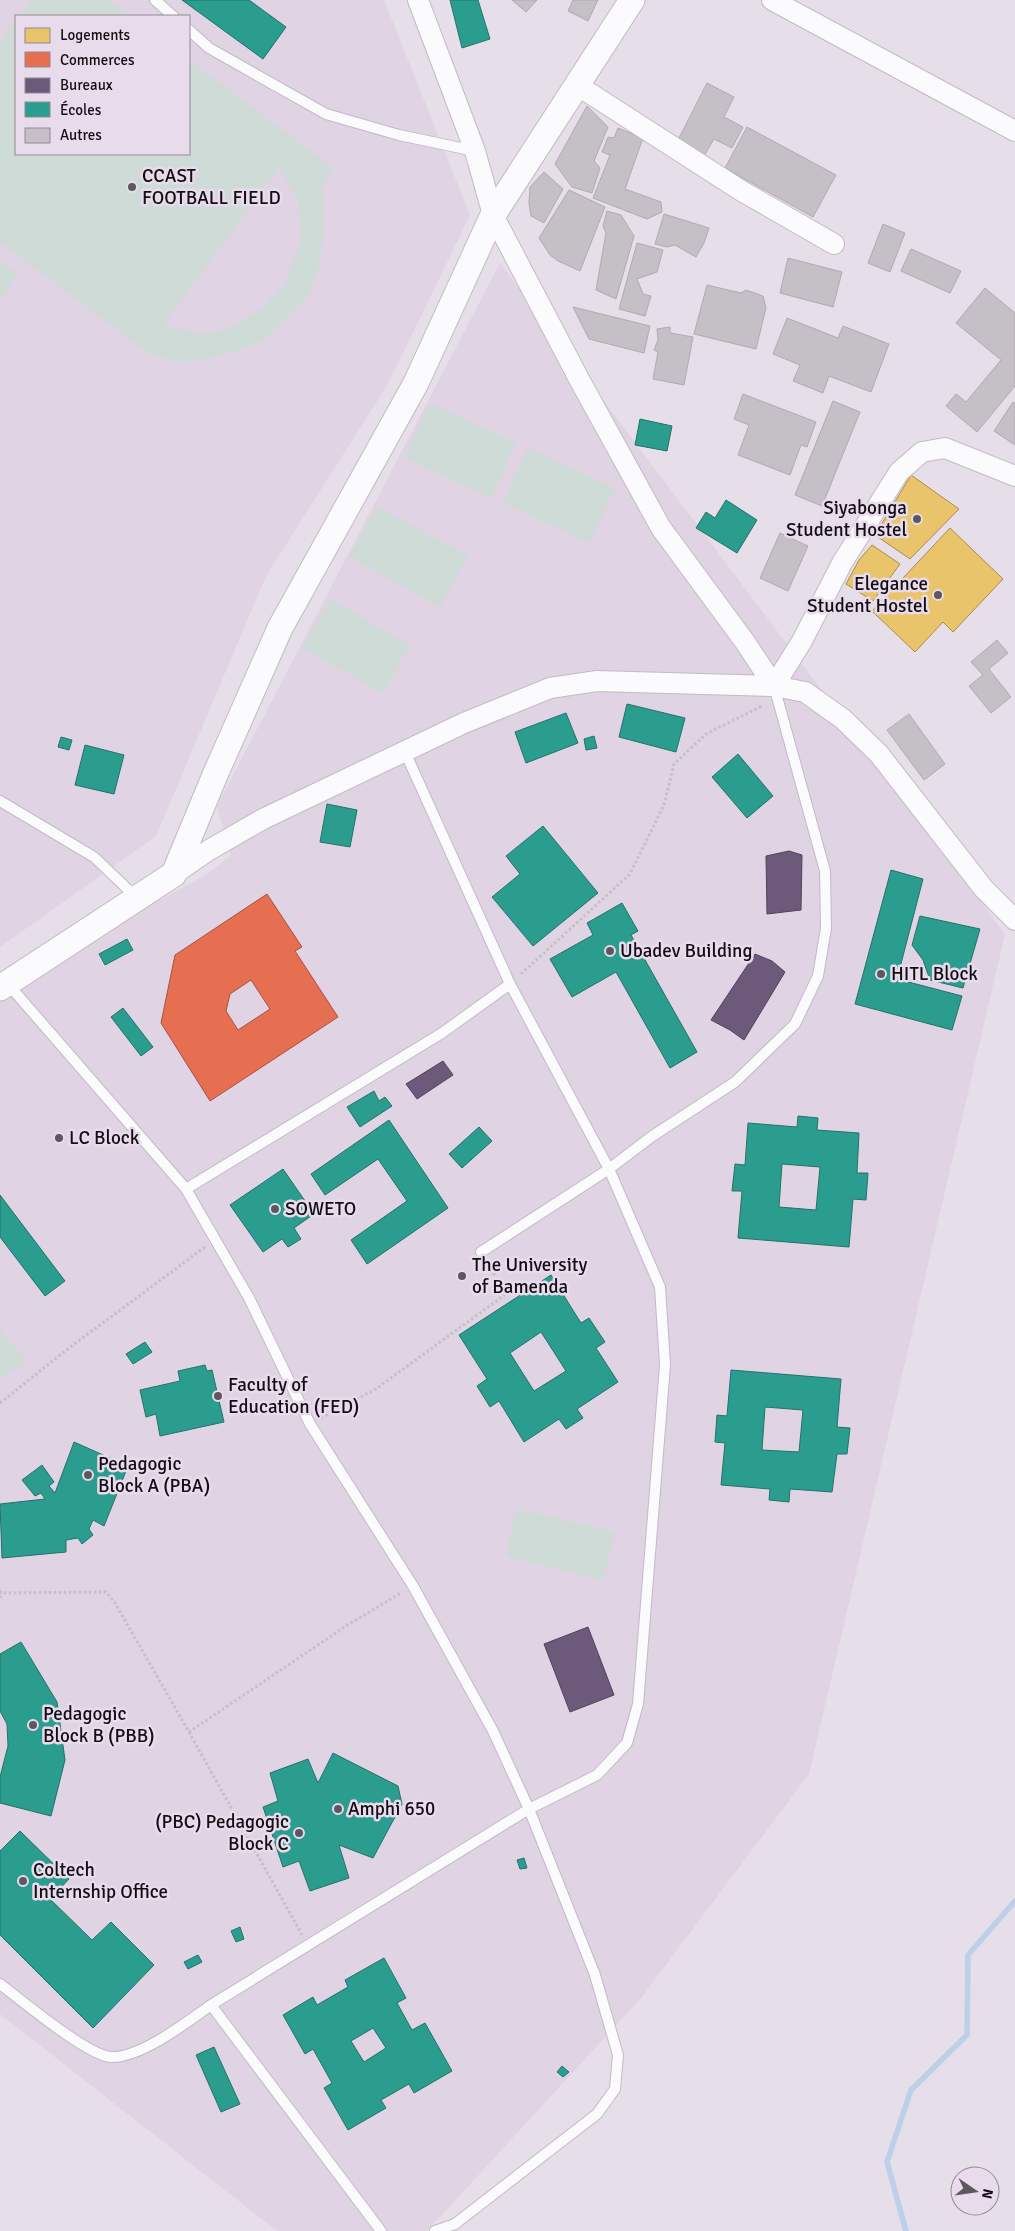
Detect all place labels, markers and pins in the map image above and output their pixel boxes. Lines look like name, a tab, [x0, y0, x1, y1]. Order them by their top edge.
place label: CCAST FOOTBALL FIELD	[142, 164, 281, 210]
marker: CCAST FOOTBALL FIELD	[126, 181, 138, 193]
place label: Siyabonga Student Hostel	[786, 496, 907, 542]
marker: Siyabonga Student Hostel	[911, 513, 923, 525]
place label: Elegance Student Hostel	[807, 572, 928, 618]
marker: Elegance Student Hostel	[932, 589, 944, 601]
place label: Ubadev Building	[620, 939, 752, 963]
marker: Ubadev Building	[604, 945, 616, 957]
place label: HITL Block	[891, 962, 978, 986]
marker: HITL Block	[875, 968, 887, 980]
place label: LC Block	[69, 1126, 140, 1150]
marker: LC Block	[53, 1132, 65, 1144]
place label: SOWETO	[285, 1197, 356, 1221]
marker: SOWETO	[269, 1203, 281, 1215]
place label: The University of Bamenda	[472, 1253, 587, 1299]
marker: The University of Bamenda	[456, 1270, 468, 1282]
place label: Faculty of Education (FED)	[228, 1373, 359, 1419]
marker: Faculty of Education (FED)	[212, 1390, 224, 1402]
place label: Pedagogic Block A (PBA)	[98, 1452, 210, 1498]
marker: Pedagogic Block A (PBA)	[82, 1469, 94, 1481]
place label: Pedagogic Block B (PBB)	[43, 1702, 154, 1748]
marker: Pedagogic Block B (PBB)	[27, 1719, 39, 1731]
place label: Amphi 650	[348, 1797, 435, 1821]
marker: Amphi 650	[332, 1803, 344, 1815]
place label: (PBC) Pedagogic Block C	[155, 1810, 289, 1856]
marker: (PBC) Pedagogic Block C	[293, 1827, 305, 1839]
place label: Coltech Internship Office	[33, 1858, 168, 1904]
marker: Coltech Internship Office	[17, 1875, 29, 1887]

